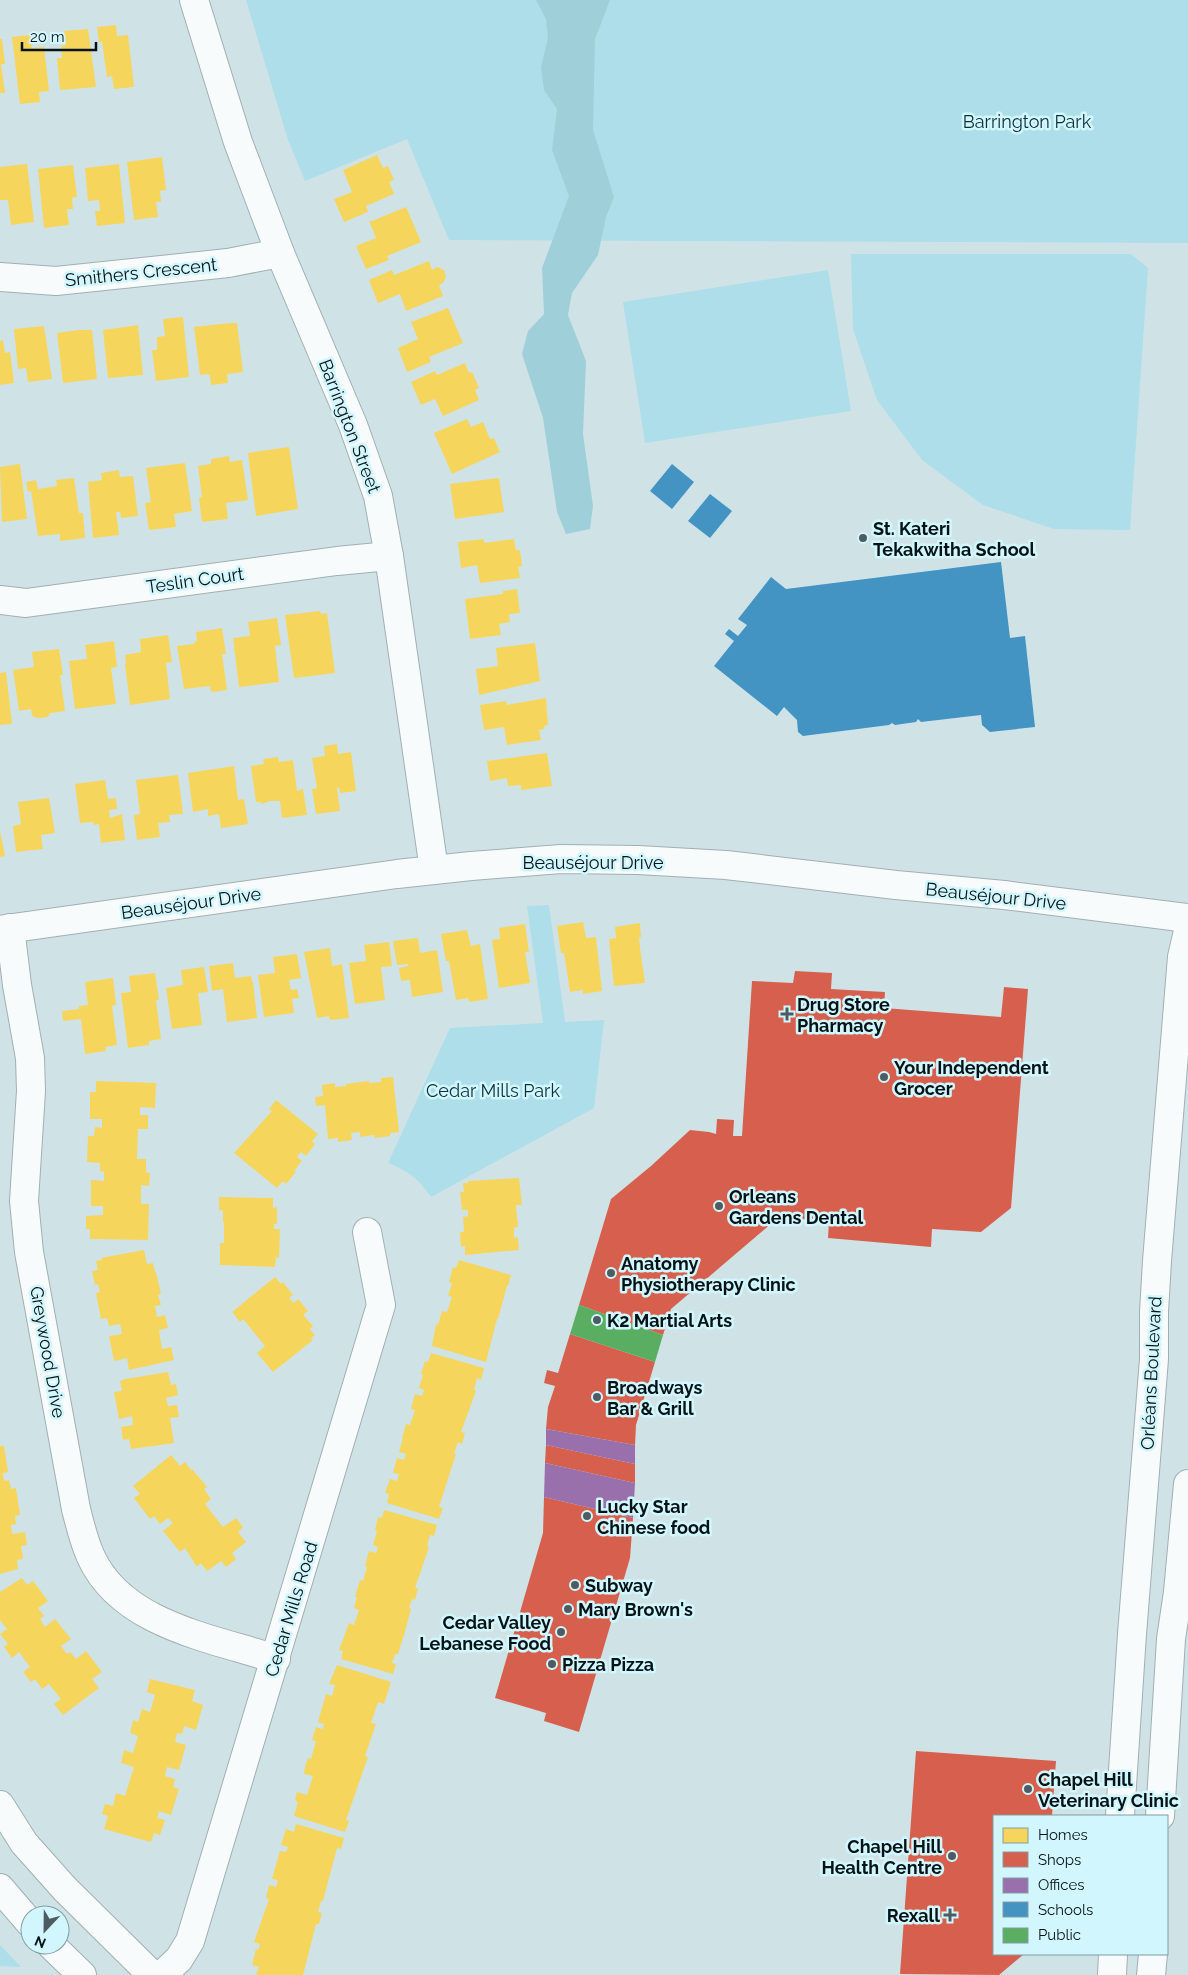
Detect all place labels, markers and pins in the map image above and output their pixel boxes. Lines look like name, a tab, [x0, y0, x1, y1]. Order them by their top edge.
place label: St. Kateri Tekakwitha School	[873, 518, 1035, 560]
marker: St. Kateri Tekakwitha School	[857, 532, 869, 544]
place label: Drug Store Pharmacy	[797, 994, 890, 1036]
marker: Drug Store Pharmacy	[781, 1008, 793, 1020]
place label: Your Independent Grocer	[894, 1057, 1049, 1099]
marker: Your Independent Grocer	[878, 1071, 890, 1083]
place label: Orleans Gardens Dental	[729, 1186, 863, 1228]
marker: Orleans Gardens Dental	[713, 1200, 725, 1212]
place label: Anatomy Physiotherapy Clinic	[621, 1253, 796, 1295]
marker: Anatomy Physiotherapy Clinic	[605, 1267, 617, 1279]
place label: K2 Martial Arts	[607, 1310, 732, 1331]
marker: K2 Martial Arts	[591, 1314, 603, 1326]
place label: Broadways Bar & Grill	[607, 1377, 702, 1419]
marker: Broadways Bar & Grill	[591, 1391, 603, 1403]
place label: Lucky Star Chinese food	[597, 1496, 710, 1538]
marker: Lucky Star Chinese food	[581, 1510, 593, 1522]
place label: Subway	[585, 1575, 653, 1596]
marker: Subway	[569, 1579, 581, 1591]
place label: Mary Brown's	[578, 1599, 693, 1620]
marker: Mary Brown's	[562, 1603, 574, 1615]
place label: Cedar Valley Lebanese Food	[419, 1612, 551, 1654]
marker: Cedar Valley Lebanese Food	[555, 1626, 567, 1638]
place label: Pizza Pizza	[562, 1654, 654, 1675]
marker: Pizza Pizza	[546, 1658, 558, 1670]
place label: Chapel Hill Veterinary Clinic	[1038, 1769, 1179, 1811]
marker: Chapel Hill Veterinary Clinic	[1022, 1783, 1034, 1795]
place label: Chapel Hill Health Centre	[821, 1836, 942, 1878]
marker: Chapel Hill Health Centre	[946, 1850, 958, 1862]
place label: Rexall	[887, 1905, 940, 1926]
marker: Rexall	[944, 1909, 956, 1921]

